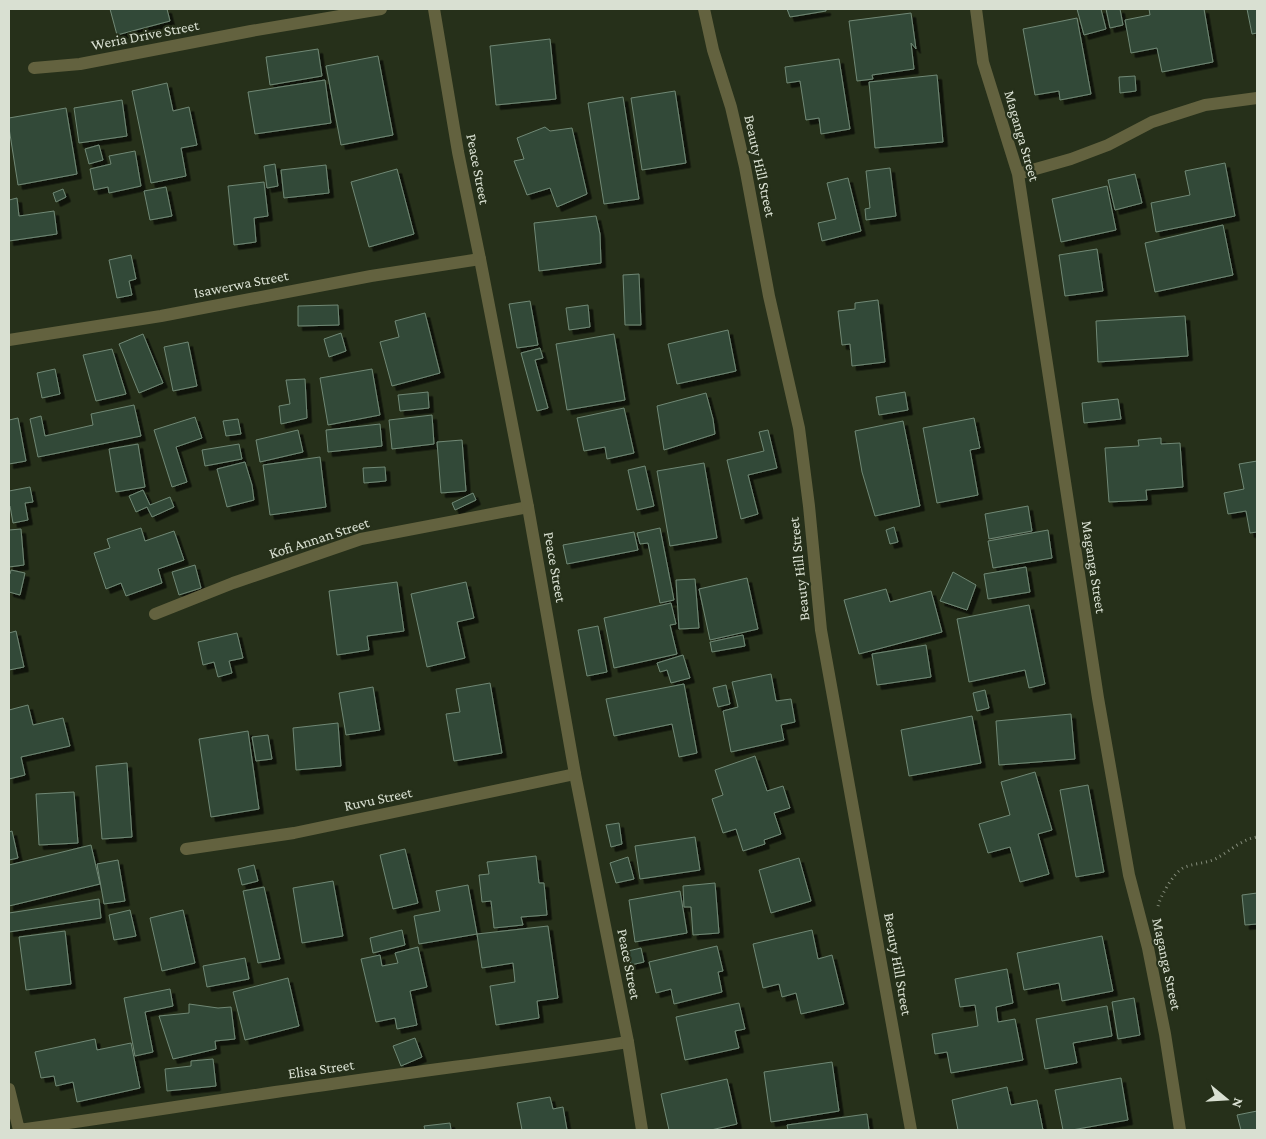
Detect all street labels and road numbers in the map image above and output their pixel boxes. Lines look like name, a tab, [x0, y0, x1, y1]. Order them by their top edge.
street label: Weria Drive Street	[90, 17, 201, 53]
street label: Maganga Street	[1000, 89, 1043, 184]
street label: Beauty Hill Street	[740, 114, 779, 220]
street label: Peace Street	[463, 132, 493, 207]
street label: Isawerwa Street	[192, 267, 291, 301]
street label: Kofi Annan Street	[267, 514, 372, 562]
street label: Beauty Hill Street	[786, 515, 813, 621]
street label: Maganga Street	[1078, 519, 1109, 616]
street label: Peace Street	[541, 530, 569, 605]
street label: Ruvu Street	[343, 784, 414, 814]
street label: Beauty Hill Street	[880, 911, 915, 1018]
street label: Maganga Street	[1148, 917, 1185, 1013]
street label: Peace Street	[614, 927, 644, 1002]
street label: Elisa Street	[287, 1056, 356, 1082]

